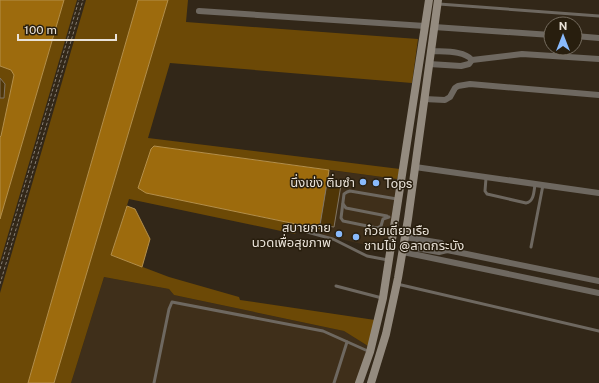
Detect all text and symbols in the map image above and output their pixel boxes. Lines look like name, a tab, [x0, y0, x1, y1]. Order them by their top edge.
scale bar	[18, 16, 116, 42]
north arrow	[543, 16, 583, 56]
text: N	[559, 20, 567, 32]
text: 100 m	[24, 23, 57, 37]
place label: นึ่งเข่ง ติ่มซำ	[290, 173, 355, 190]
place label: Tops	[384, 176, 412, 191]
marker: นึ่งเข่ง ติ่มซำ	[358, 177, 368, 187]
marker: Tops	[371, 178, 381, 188]
place label: สบายกาย นวดเพื่อสุขภาพ	[252, 220, 331, 250]
place label: ก๋วยเตี๋ยวเรือ ชามไม้ @ลาดกระบัง	[364, 221, 464, 253]
marker: สบายกาย นวดเพื่อสุขภาพ	[334, 229, 344, 239]
marker: ก๋วยเตี๋ยวเรือ ชามไม้ @ลาดกระบัง	[351, 232, 361, 242]

